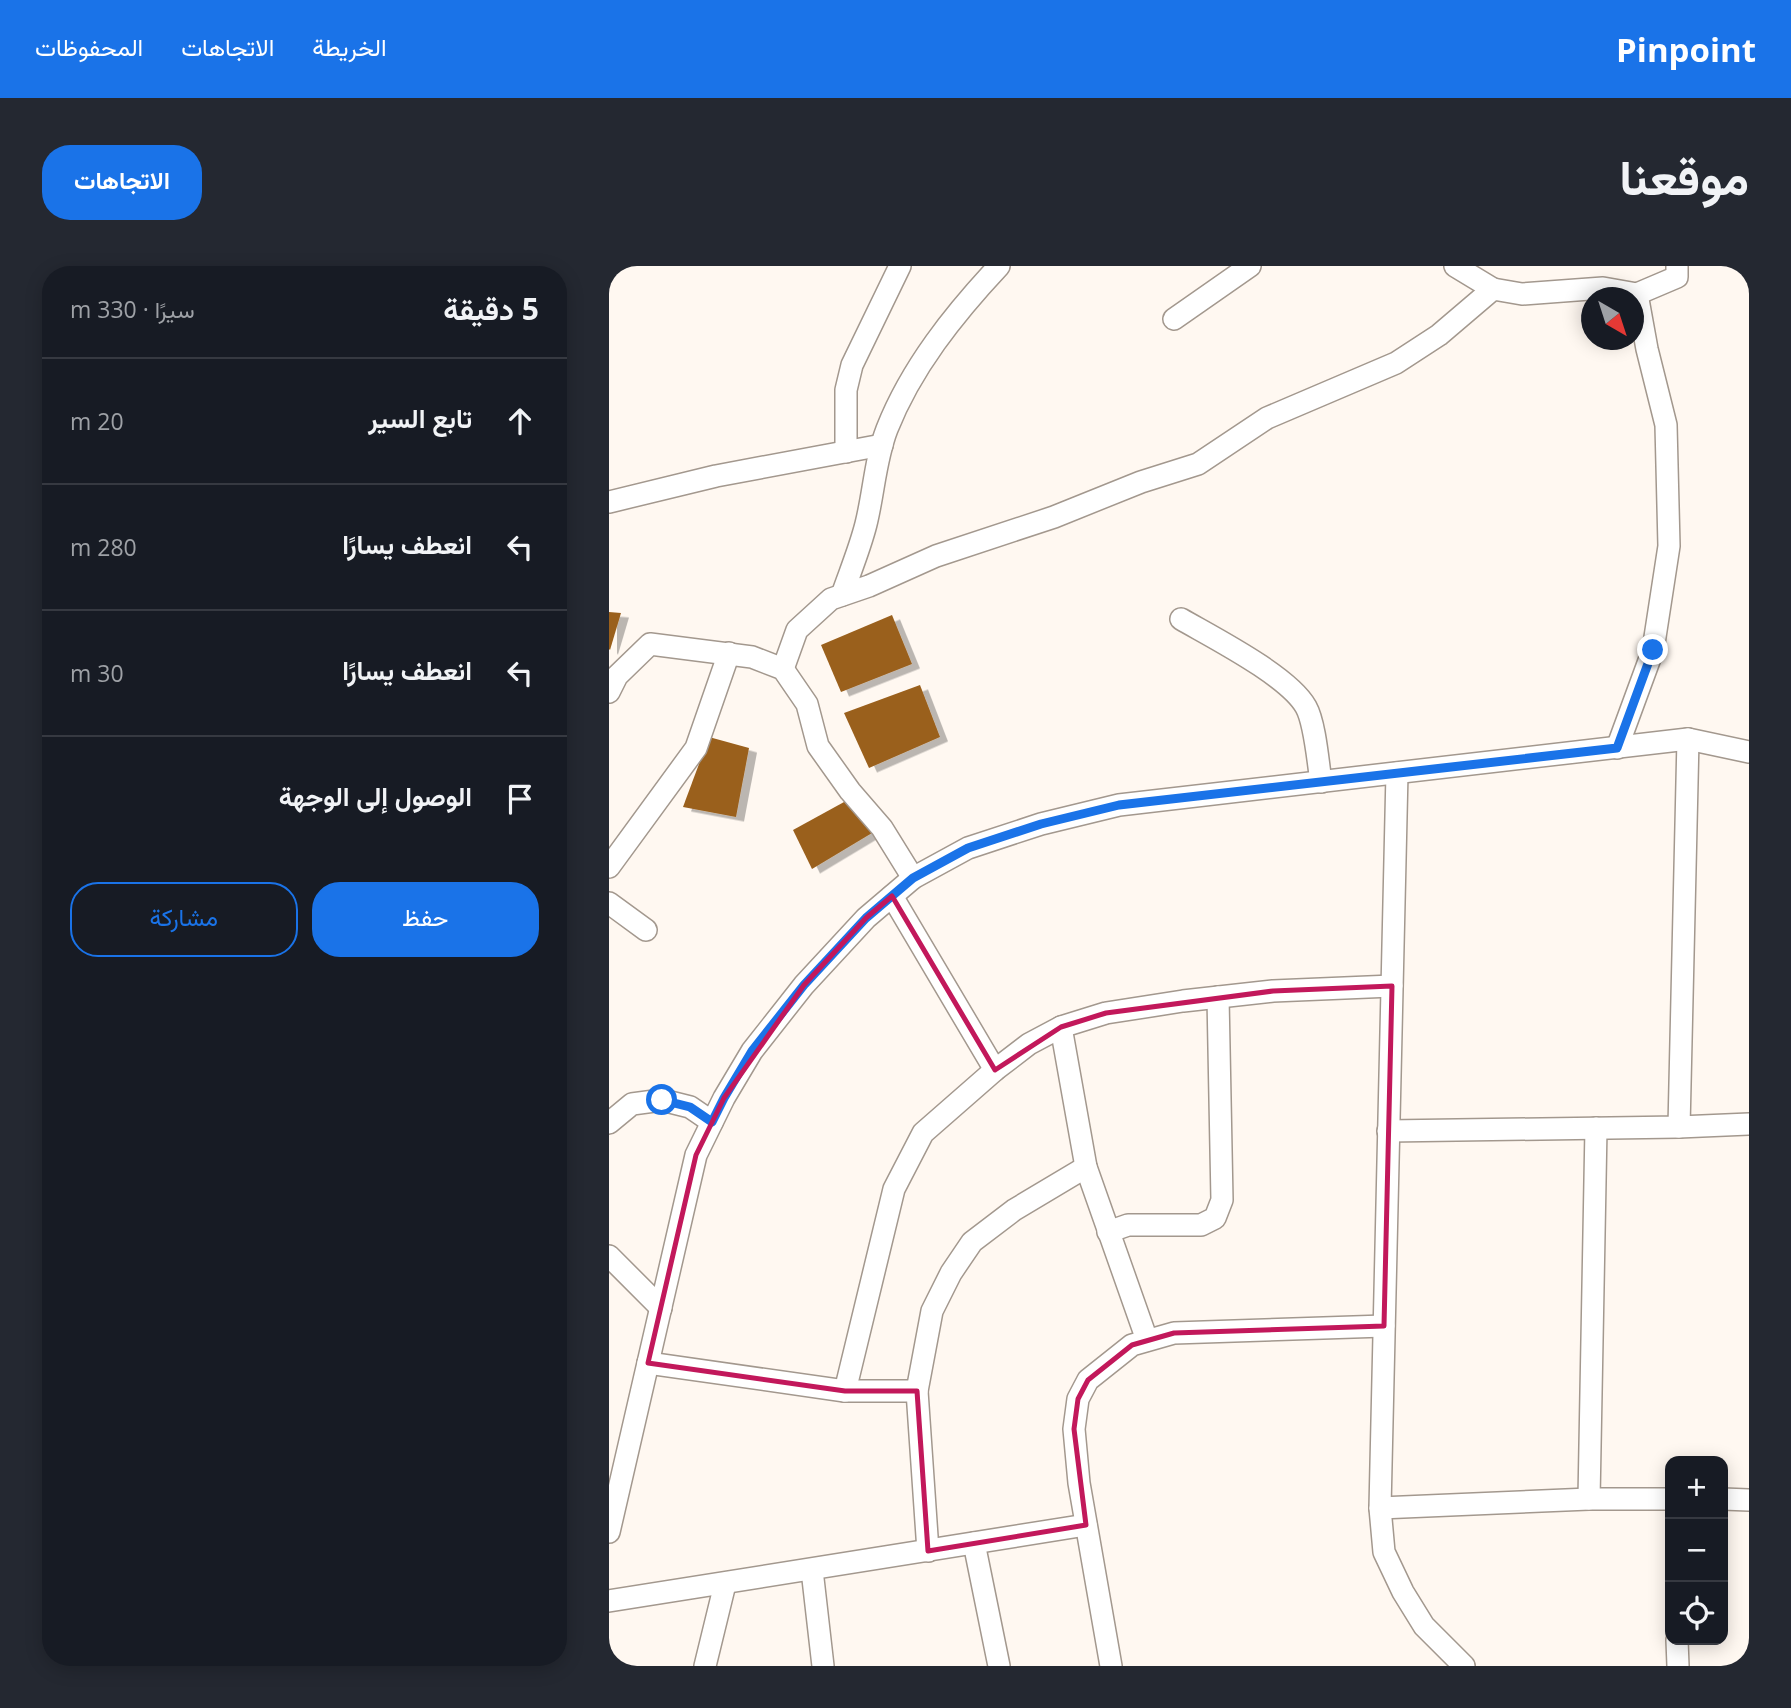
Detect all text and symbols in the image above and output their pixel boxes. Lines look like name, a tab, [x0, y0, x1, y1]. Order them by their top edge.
text: Pinpoint	[1616, 27, 1756, 72]
text: المحفوظات	[35, 30, 143, 63]
text: الاتجاهات	[181, 30, 274, 63]
text: الخريطة	[312, 30, 387, 63]
text: موقعنا	[1619, 143, 1749, 209]
button: الاتجاهات	[42, 145, 202, 220]
north arrow	[1581, 287, 1644, 350]
text: 5 دقيقة	[443, 288, 539, 329]
text: سيرًا · 330 m	[70, 293, 195, 325]
text: تابع السير	[368, 400, 472, 436]
icon: ahead	[501, 402, 539, 440]
text: 20 m	[70, 405, 124, 437]
text: انعطف يسارًا	[342, 526, 472, 562]
icon: left	[501, 528, 539, 566]
text: 280 m	[70, 531, 137, 563]
route end	[1637, 634, 1668, 665]
text: انعطف يسارًا	[342, 652, 472, 688]
icon: left	[501, 654, 539, 692]
text: 30 m	[70, 657, 124, 689]
text: الوصول إلى الوجهة	[279, 778, 472, 814]
icon: arrive	[501, 780, 539, 818]
button: مشاركة	[70, 882, 298, 957]
button: حفظ	[312, 882, 539, 957]
route start	[646, 1084, 677, 1115]
map controls	[1665, 1456, 1728, 1645]
button: +	[1665, 1456, 1728, 1519]
button: −	[1665, 1519, 1728, 1582]
button: locate	[1665, 1582, 1728, 1645]

